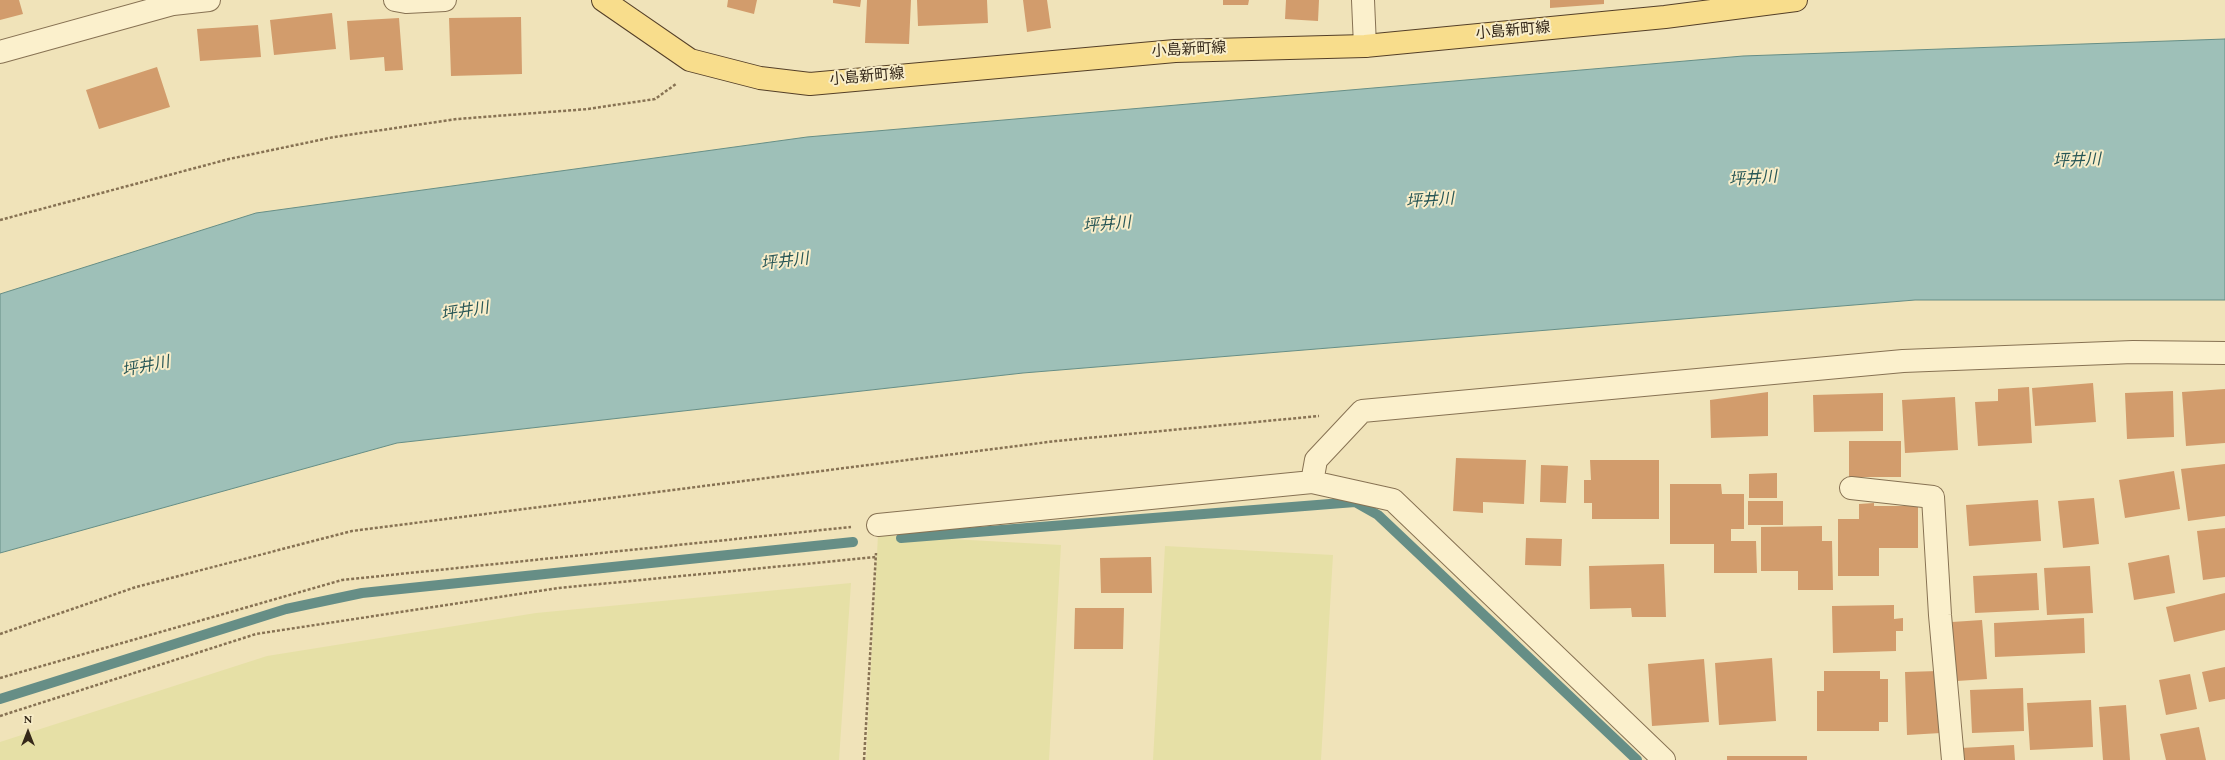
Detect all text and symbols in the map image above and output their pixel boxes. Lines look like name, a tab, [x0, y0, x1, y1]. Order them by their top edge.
street label: 小島新町線	[1475, 20, 1551, 44]
street label: 小島新町線	[1151, 40, 1227, 62]
street label: 小島新町線	[829, 66, 905, 90]
water label: 坪井川	[2053, 152, 2101, 172]
water label: 坪井川	[1728, 169, 1778, 191]
water label: 坪井川	[1405, 191, 1455, 213]
water label: 坪井川	[1082, 214, 1132, 238]
water label: 坪井川	[760, 251, 810, 275]
water label: 坪井川	[440, 300, 490, 326]
water label: 坪井川	[121, 354, 171, 382]
text: N	[24, 711, 32, 728]
north arrow	[8, 712, 48, 752]

